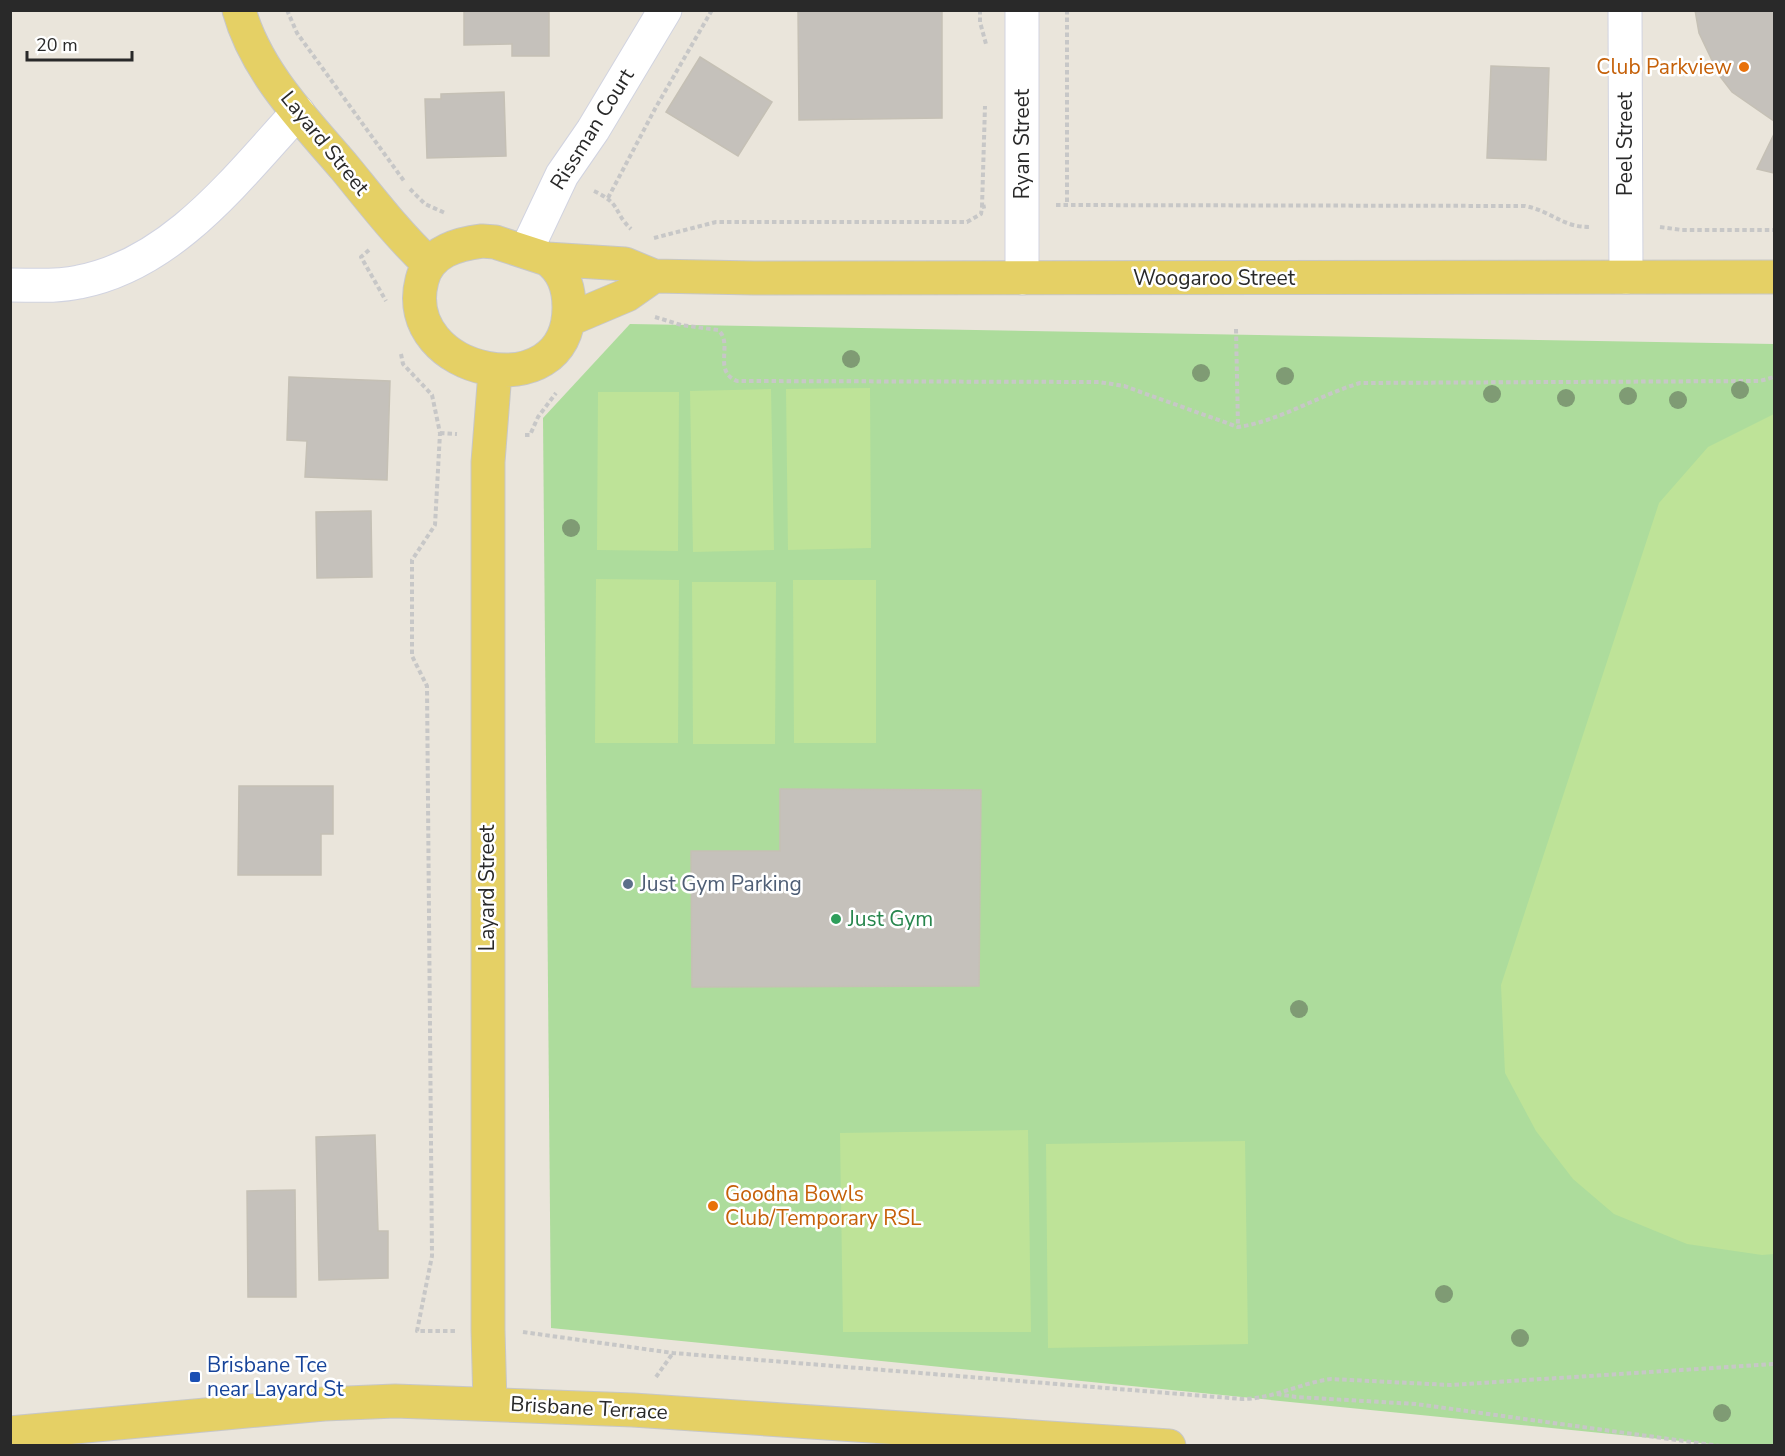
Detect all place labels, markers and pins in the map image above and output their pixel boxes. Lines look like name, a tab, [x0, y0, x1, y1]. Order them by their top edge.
place label: Club Parkview	[1596, 53, 1732, 81]
marker: Club Parkview	[1737, 60, 1751, 74]
place label: Just Gym Parking	[639, 870, 802, 898]
marker: Just Gym Parking	[621, 877, 635, 891]
place label: Just Gym	[847, 905, 933, 933]
marker: Just Gym	[829, 912, 843, 926]
place label: Goodna Bowls Club/Temporary RSL	[725, 1180, 922, 1232]
marker: Goodna Bowls Club/Temporary RSL	[706, 1199, 720, 1213]
place label: Brisbane Tce near Layard St	[207, 1351, 344, 1403]
marker: Brisbane Tce near Layard St	[188, 1370, 202, 1384]

